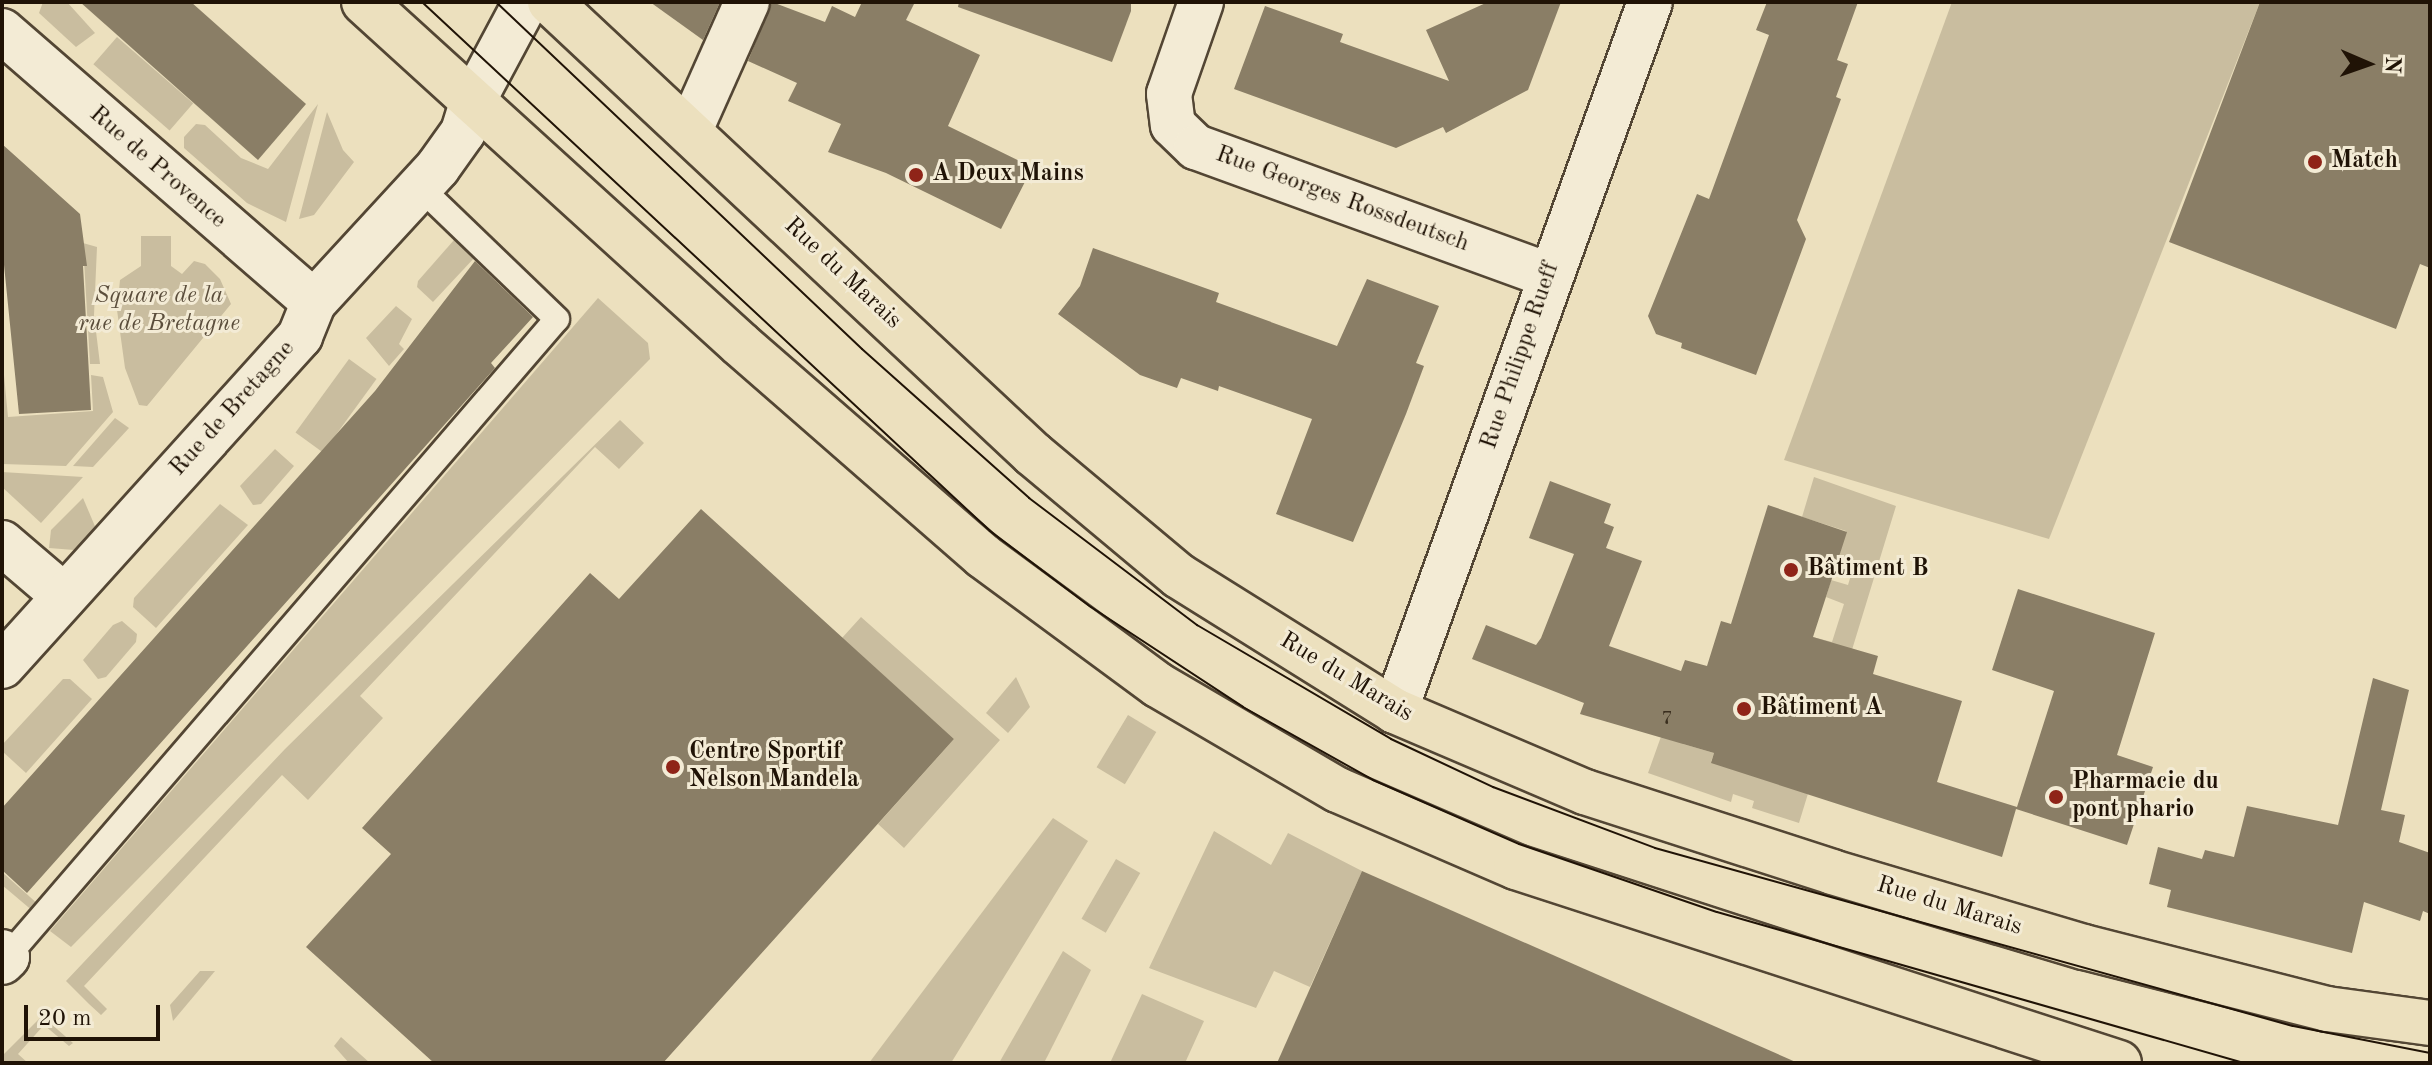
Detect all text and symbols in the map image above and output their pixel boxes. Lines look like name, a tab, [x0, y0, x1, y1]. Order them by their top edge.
north arrow	[2328, 24, 2408, 104]
text: N	[2381, 56, 2403, 74]
street label: Rue de Provence	[83, 101, 231, 235]
street label: Rue Georges Rossdeutsch	[1211, 141, 1473, 259]
place label: Match	[2331, 148, 2398, 176]
marker: Match	[2306, 153, 2324, 171]
place label: A Deux Mains	[932, 161, 1084, 189]
marker: A Deux Mains	[907, 166, 925, 184]
street label: Rue du Marais	[777, 212, 907, 336]
street label: Rue Philippe Rueff	[1475, 259, 1567, 453]
park label: Square de la rue de Bretagne	[78, 283, 240, 339]
street label: Rue de Bretagne	[165, 335, 301, 483]
place label: Bâtiment B	[1807, 556, 1928, 584]
marker: Bâtiment B	[1782, 561, 1800, 579]
street label: Rue du Marais	[1274, 627, 1418, 729]
place label: Bâtiment A	[1760, 695, 1882, 723]
marker: Bâtiment A	[1735, 700, 1753, 718]
house number: 7	[1661, 707, 1673, 731]
place label: Centre Sportif Nelson Mandela	[689, 739, 859, 795]
marker: Centre Sportif Nelson Mandela	[664, 758, 682, 776]
place label: Pharmacie du pont phario	[2072, 769, 2219, 825]
marker: Pharmacie du pont phario	[2047, 788, 2065, 806]
street label: Rue du Marais	[1873, 871, 2025, 943]
scale bar	[28, 989, 164, 1039]
text: 20 m	[38, 1007, 92, 1031]

